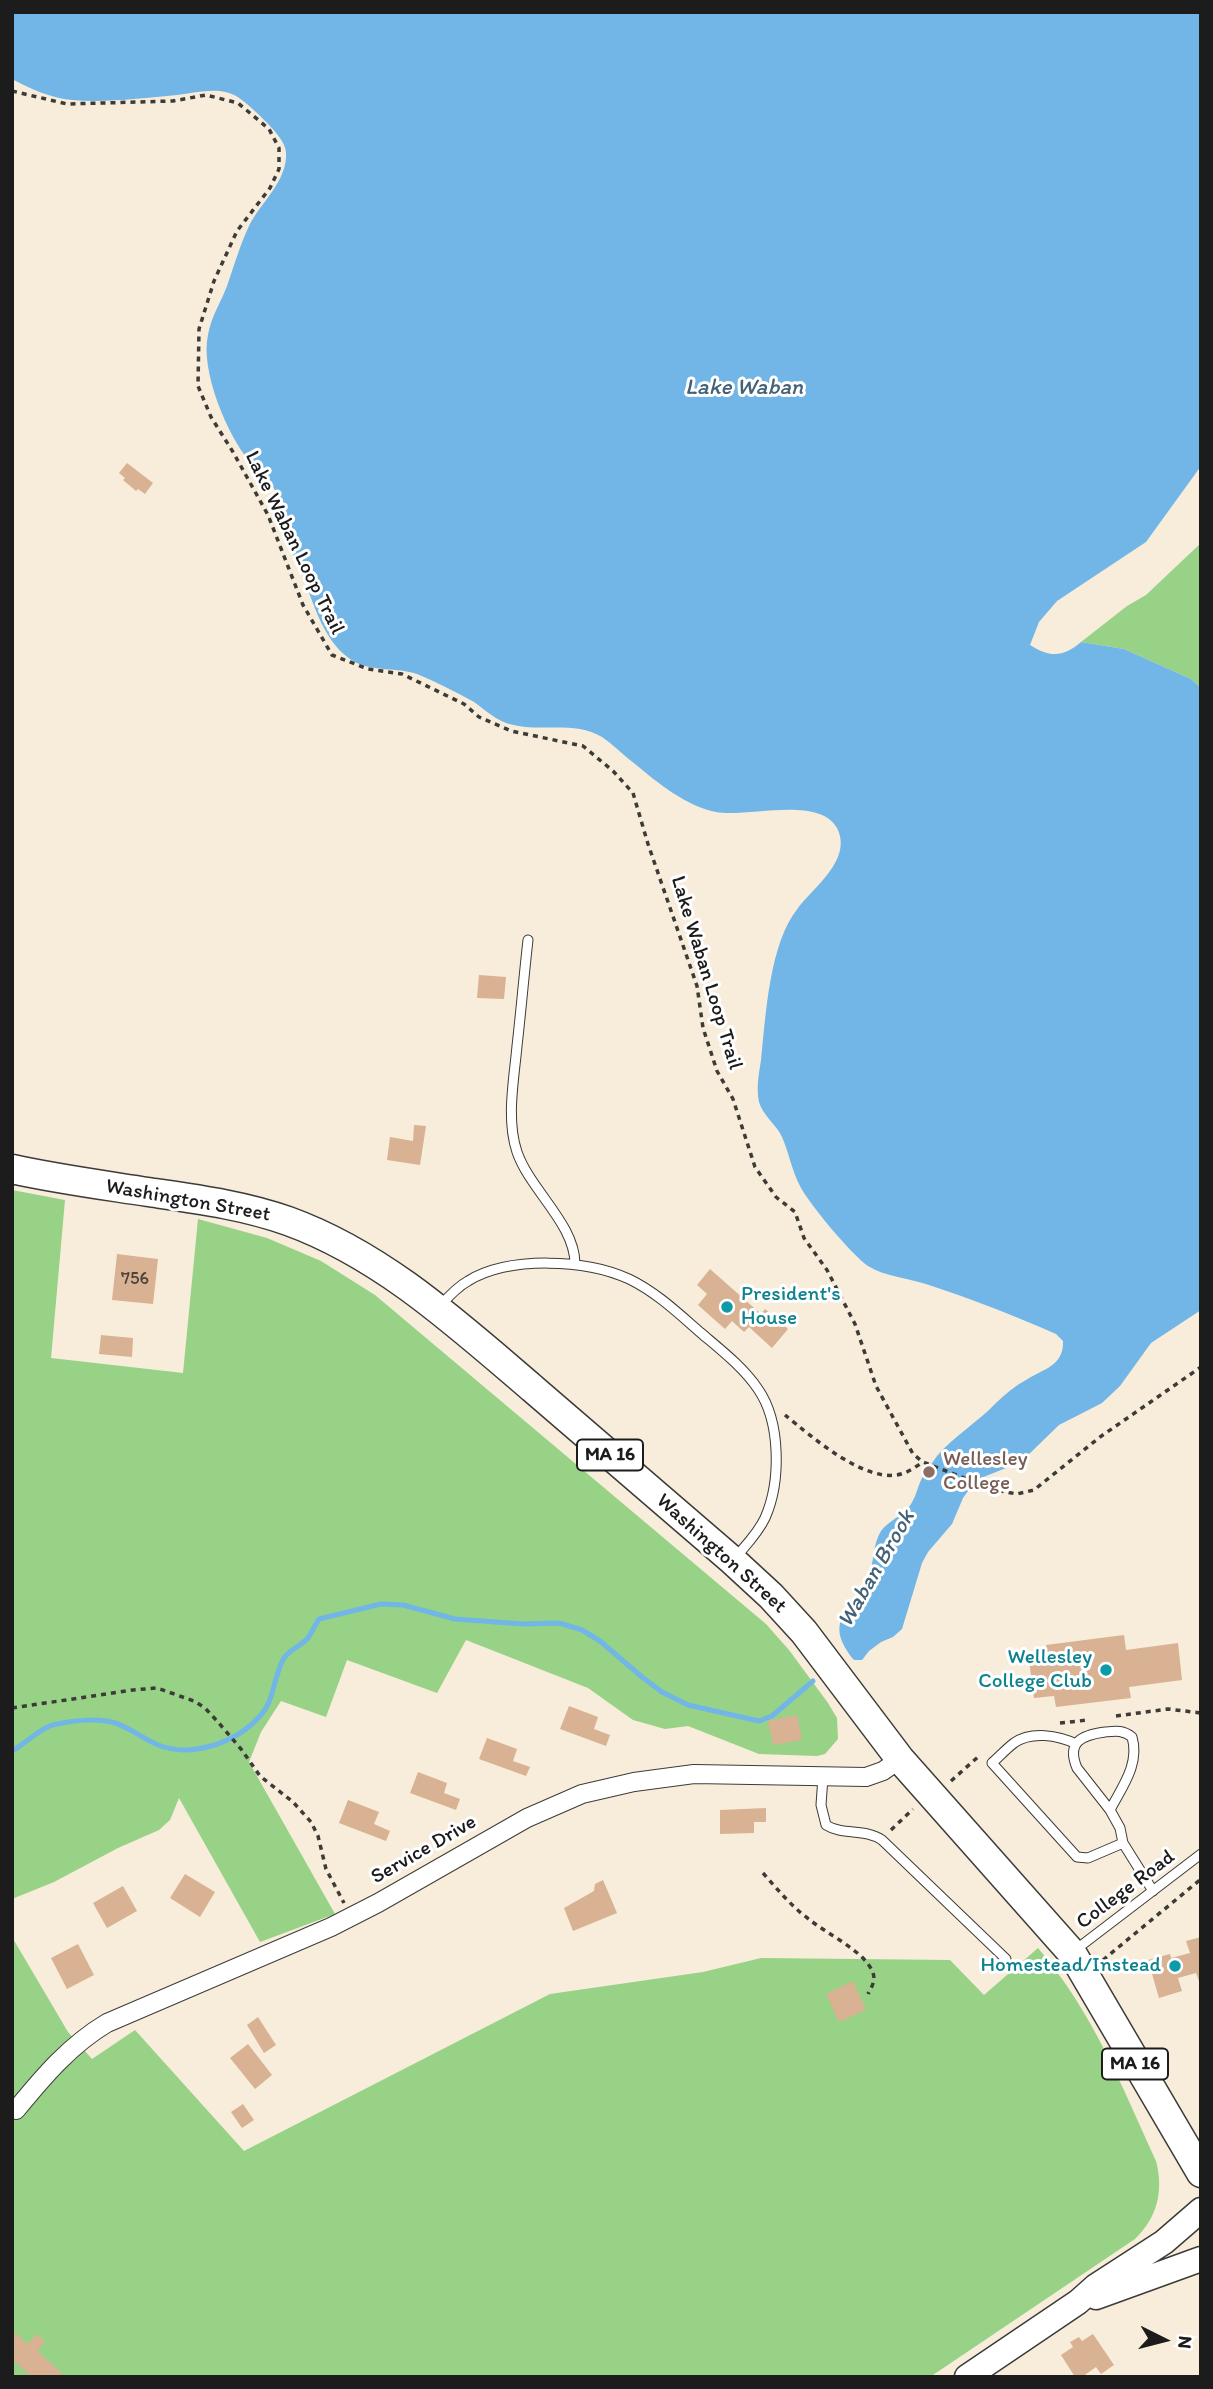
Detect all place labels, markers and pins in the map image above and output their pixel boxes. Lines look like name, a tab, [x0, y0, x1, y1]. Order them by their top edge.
place label: President's House	[741, 1282, 841, 1332]
marker: President's House	[719, 1299, 735, 1315]
place label: Wellesley College	[943, 1447, 1027, 1497]
marker: Wellesley College	[921, 1464, 937, 1480]
place label: Wellesley College Club	[978, 1645, 1092, 1695]
marker: Wellesley College Club	[1098, 1662, 1114, 1678]
place label: Homestead/Instead	[980, 1953, 1161, 1979]
marker: Homestead/Instead	[1167, 1958, 1183, 1974]

